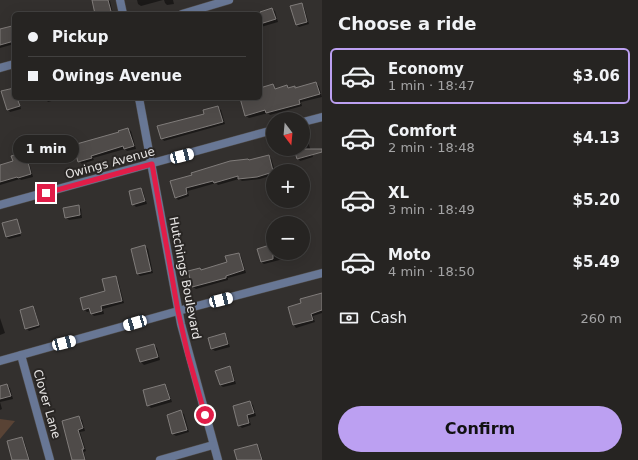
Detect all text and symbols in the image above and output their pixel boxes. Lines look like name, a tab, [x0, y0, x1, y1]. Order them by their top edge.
text: Choose a ride	[338, 13, 477, 34]
text: Pickup	[52, 28, 108, 46]
icon: car	[340, 58, 376, 94]
text: Economy	[388, 60, 464, 78]
text: Owings Avenue	[52, 67, 182, 85]
text: $3.06	[573, 67, 620, 85]
text: 1 min · 18:47	[388, 78, 475, 93]
north arrow	[266, 112, 310, 156]
map controls	[266, 112, 310, 260]
icon: car	[340, 120, 376, 156]
text: Comfort	[388, 122, 456, 140]
text: $4.13	[573, 129, 620, 147]
callout: 1 min	[13, 135, 79, 163]
text: 2 min · 18:48	[388, 140, 475, 155]
text: 1 min	[26, 141, 66, 156]
street label: Owings Avenue	[64, 144, 156, 182]
car	[169, 147, 195, 165]
button: +	[266, 164, 310, 208]
icon: car	[340, 182, 376, 218]
route end	[37, 184, 55, 202]
text: XL	[388, 184, 409, 202]
text: $5.20	[573, 191, 620, 209]
text: 3 min · 18:49	[388, 202, 475, 217]
street label: Hutchings Boulevard	[166, 215, 204, 341]
button: −	[266, 216, 310, 260]
icon: car	[340, 244, 376, 280]
text: Moto	[388, 246, 431, 264]
text: $5.49	[573, 253, 620, 271]
text: 4 min · 18:50	[388, 264, 475, 279]
car	[208, 291, 234, 309]
icon: cash	[338, 307, 360, 329]
text: Cash	[370, 309, 407, 327]
text: 260 m	[580, 311, 622, 326]
car	[122, 314, 148, 332]
car	[51, 334, 77, 352]
street label: Clover Lane	[30, 368, 64, 440]
route start	[196, 406, 214, 424]
button: Confirm	[338, 406, 622, 452]

